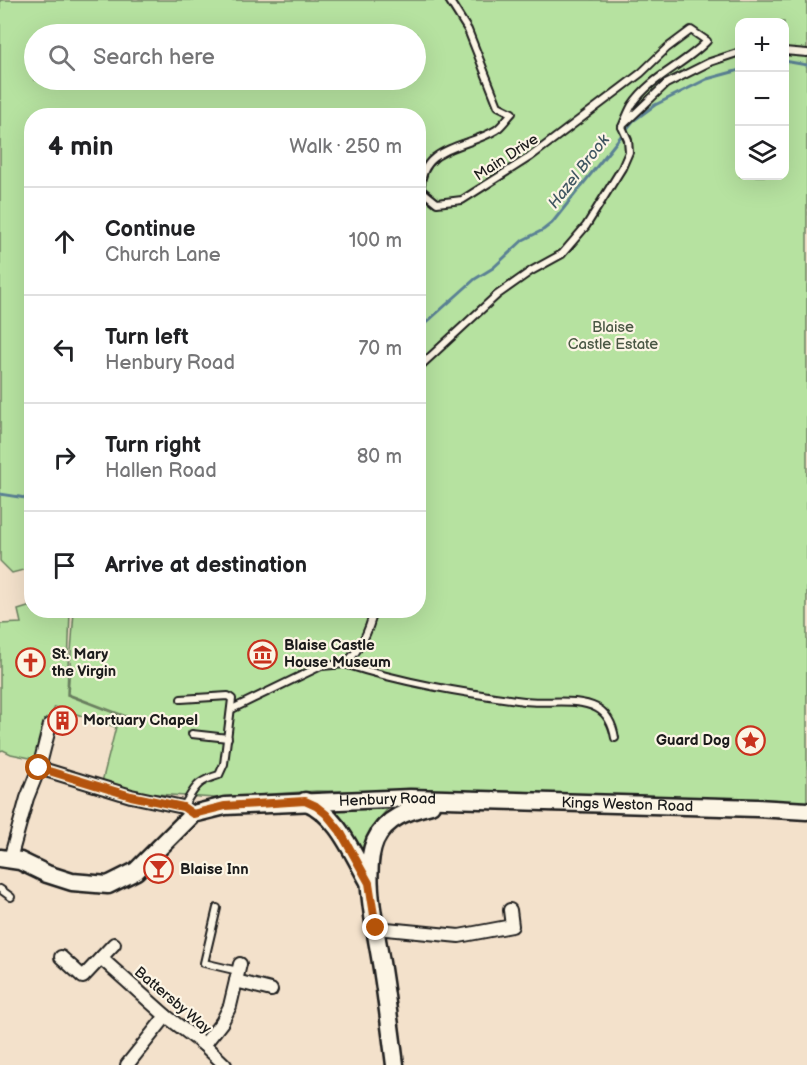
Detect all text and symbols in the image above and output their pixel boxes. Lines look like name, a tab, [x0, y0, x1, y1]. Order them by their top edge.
map controls	[735, 18, 789, 180]
button: +	[735, 18, 789, 72]
search box	[24, 24, 426, 90]
icon: search	[45, 41, 78, 74]
text: Search here	[93, 44, 215, 71]
button: −	[735, 72, 789, 126]
button: layers	[735, 126, 789, 180]
street label: Main Drive	[471, 130, 542, 185]
water label: Hazel Brook	[544, 130, 615, 213]
text: 4 min	[48, 132, 113, 163]
text: Walk · 250 m	[289, 135, 402, 159]
text: Continue	[105, 216, 195, 243]
icon: ahead	[48, 225, 81, 258]
text: 100 m	[349, 229, 402, 253]
text: Church Lane	[105, 243, 221, 267]
park label: Blaise Castle Estate	[568, 318, 658, 354]
text: Turn left	[105, 324, 189, 351]
icon: left	[48, 333, 81, 366]
text: 70 m	[358, 337, 402, 361]
text: Henbury Road	[105, 351, 235, 375]
text: Turn right	[105, 432, 201, 459]
icon: right	[48, 441, 81, 474]
text: 80 m	[357, 445, 402, 469]
text: Hallen Road	[105, 459, 217, 483]
icon: arrive	[48, 549, 81, 582]
text: Arrive at destination	[105, 552, 307, 579]
place label: Blaise Castle House Museum	[284, 636, 391, 672]
museum icon: Blaise Castle House Museum	[247, 638, 279, 670]
place label: St. Mary the Virgin	[51, 645, 116, 681]
church icon: St. Mary the Virgin	[15, 647, 47, 679]
building icon: Mortuary Chapel	[46, 704, 78, 736]
place label: Mortuary Chapel	[83, 711, 198, 730]
place icon: Guard Dog	[735, 724, 767, 756]
place label: Guard Dog	[656, 731, 730, 750]
route start	[25, 754, 51, 780]
street label: Henbury Road	[338, 789, 436, 811]
street label: Kings Weston Road	[561, 793, 693, 816]
bar icon: Blaise Inn	[143, 853, 175, 885]
place label: Blaise Inn	[180, 860, 249, 879]
route end	[362, 914, 388, 940]
street label: Battersby Way	[130, 963, 215, 1038]

